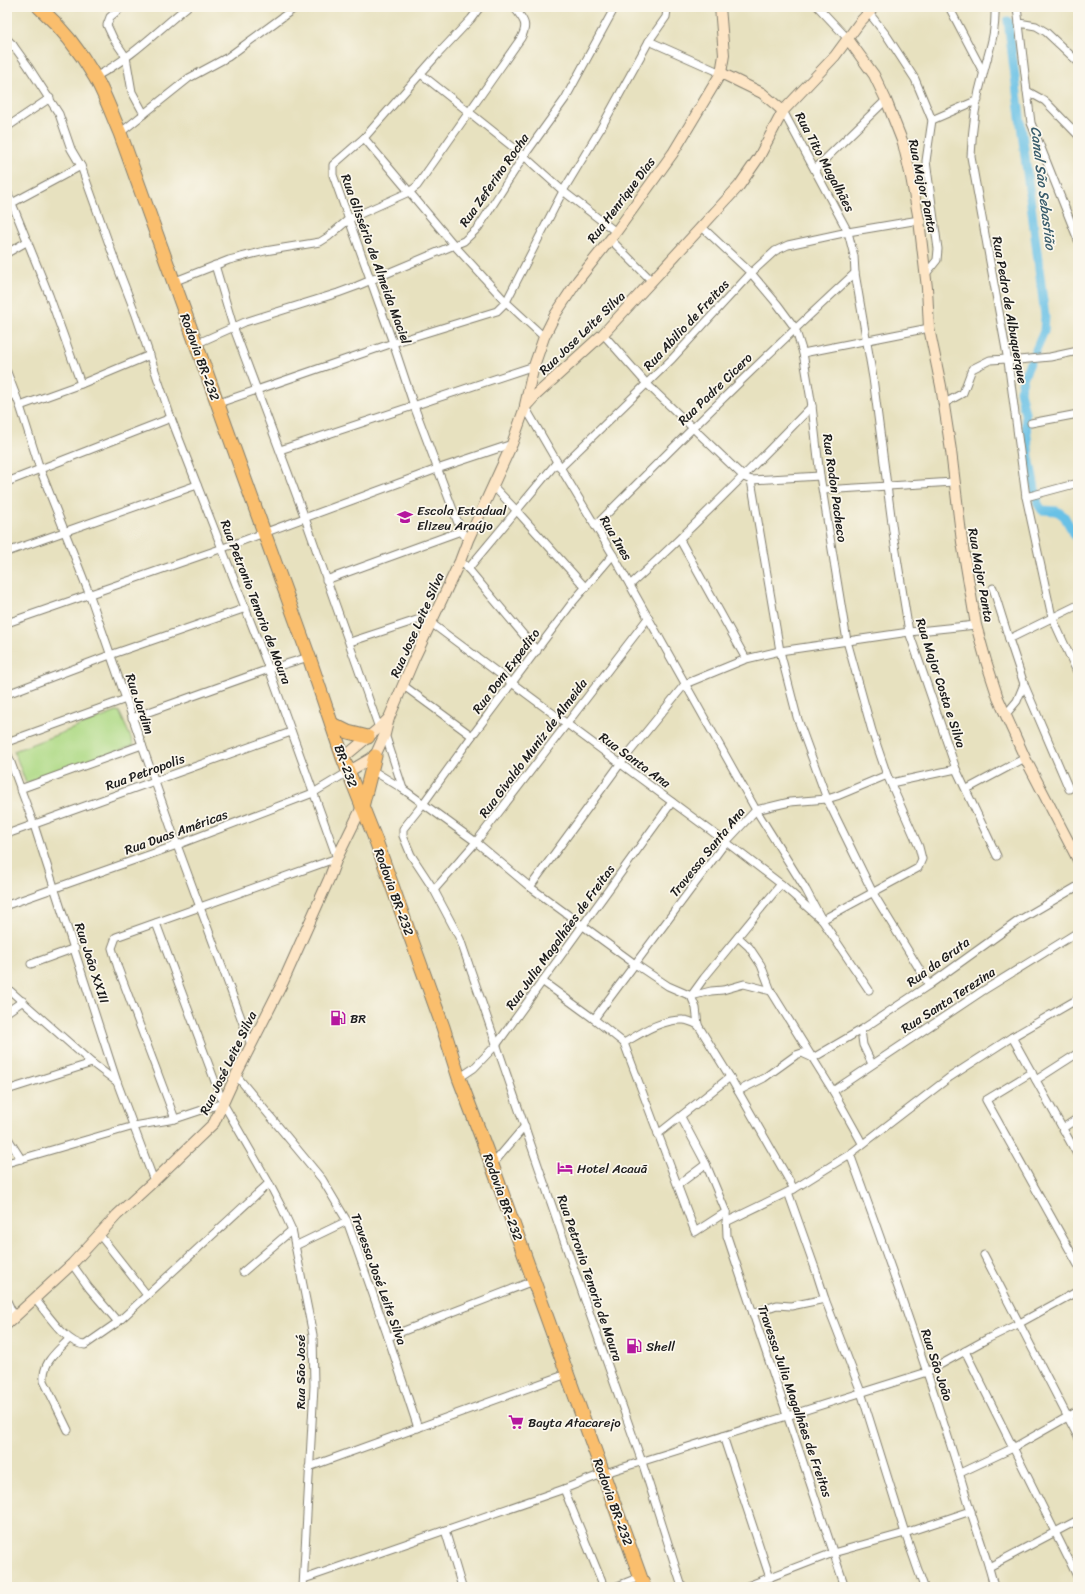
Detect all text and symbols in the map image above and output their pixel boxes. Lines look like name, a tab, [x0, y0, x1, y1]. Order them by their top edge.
street label: Rua Tito Magalhães	[789, 108, 861, 216]
water label: Canal São Sebastião	[1023, 125, 1063, 253]
street label: Rua Zeferino Rocha	[453, 128, 535, 232]
street label: Rua Major Panta	[902, 137, 944, 235]
street label: Rua Henrique Dias	[581, 151, 662, 248]
street label: Rua Glissério de Almeida Maciel	[334, 171, 418, 348]
street label: Rua Pedro de Albuquerque	[986, 235, 1034, 386]
street label: Rua Abilio de Freitas	[637, 274, 735, 376]
street label: Rua Jose Leite Silva	[533, 285, 631, 381]
street label: Rodovia BR-232	[174, 310, 227, 405]
street label: Rua Padre Cicero	[672, 347, 758, 431]
street label: Rua Rodon Pacheco	[816, 432, 854, 544]
place label: Escola Estadual Elizeu Araújo	[417, 499, 507, 537]
school or university icon: Escola Estadual Elizeu Araújo	[396, 508, 414, 526]
street label: Rua Ines	[593, 511, 639, 565]
street label: Rua Petronio Tenorio de Moura	[214, 516, 298, 688]
street label: Rua Major Panta	[961, 526, 1001, 624]
street label: Rua Jose Leite Silva	[383, 568, 451, 681]
street label: Rua Major Costa e Silva	[909, 615, 973, 751]
street label: Rua Dom Expedito	[466, 623, 546, 719]
street label: Rua Jardim	[119, 670, 161, 738]
street label: Rua Givaldo Muniz de Almeida	[473, 673, 594, 823]
street label: Rua Santa Ana	[594, 726, 676, 794]
street label: BR-232	[328, 741, 365, 791]
street label: Rua Petropolis	[102, 747, 188, 797]
street label: Travessa Santa Ana	[663, 801, 751, 902]
street label: Rua Duas Américas	[121, 803, 231, 861]
street label: Rodovia BR-232	[368, 845, 421, 940]
street label: Rua Julia Magalhães de Freitas	[499, 859, 621, 1015]
street label: Rua João XXIII	[68, 919, 116, 1007]
street label: Rua da Gruta	[901, 931, 975, 993]
street label: Rua Santa Terezina	[896, 960, 1000, 1039]
street label: Rua José Leite Silva	[193, 1007, 263, 1119]
place label: BR	[350, 1007, 366, 1030]
fuel station icon: BR	[329, 1009, 347, 1027]
street label: Rodovia BR-232	[477, 1150, 530, 1245]
place label: Hotel Acauã	[577, 1157, 648, 1180]
hotel icon: Hotel Acauã	[556, 1159, 574, 1177]
street label: Rua Petronio Tenorio de Moura	[551, 1192, 629, 1365]
street label: Travessa José Leite Silva	[344, 1210, 414, 1349]
street label: Travessa Julia Magalhães de Freitas	[751, 1302, 839, 1501]
street label: Rua São João	[914, 1326, 960, 1405]
street label: Rua São José	[289, 1334, 312, 1409]
place label: Shell	[646, 1335, 675, 1358]
fuel station icon: Shell	[625, 1337, 643, 1355]
place label: Bayta Atacarejo	[528, 1411, 621, 1434]
supermarket icon: Bayta Atacarejo	[507, 1413, 525, 1431]
street label: Rodovia BR-232	[587, 1455, 640, 1550]

